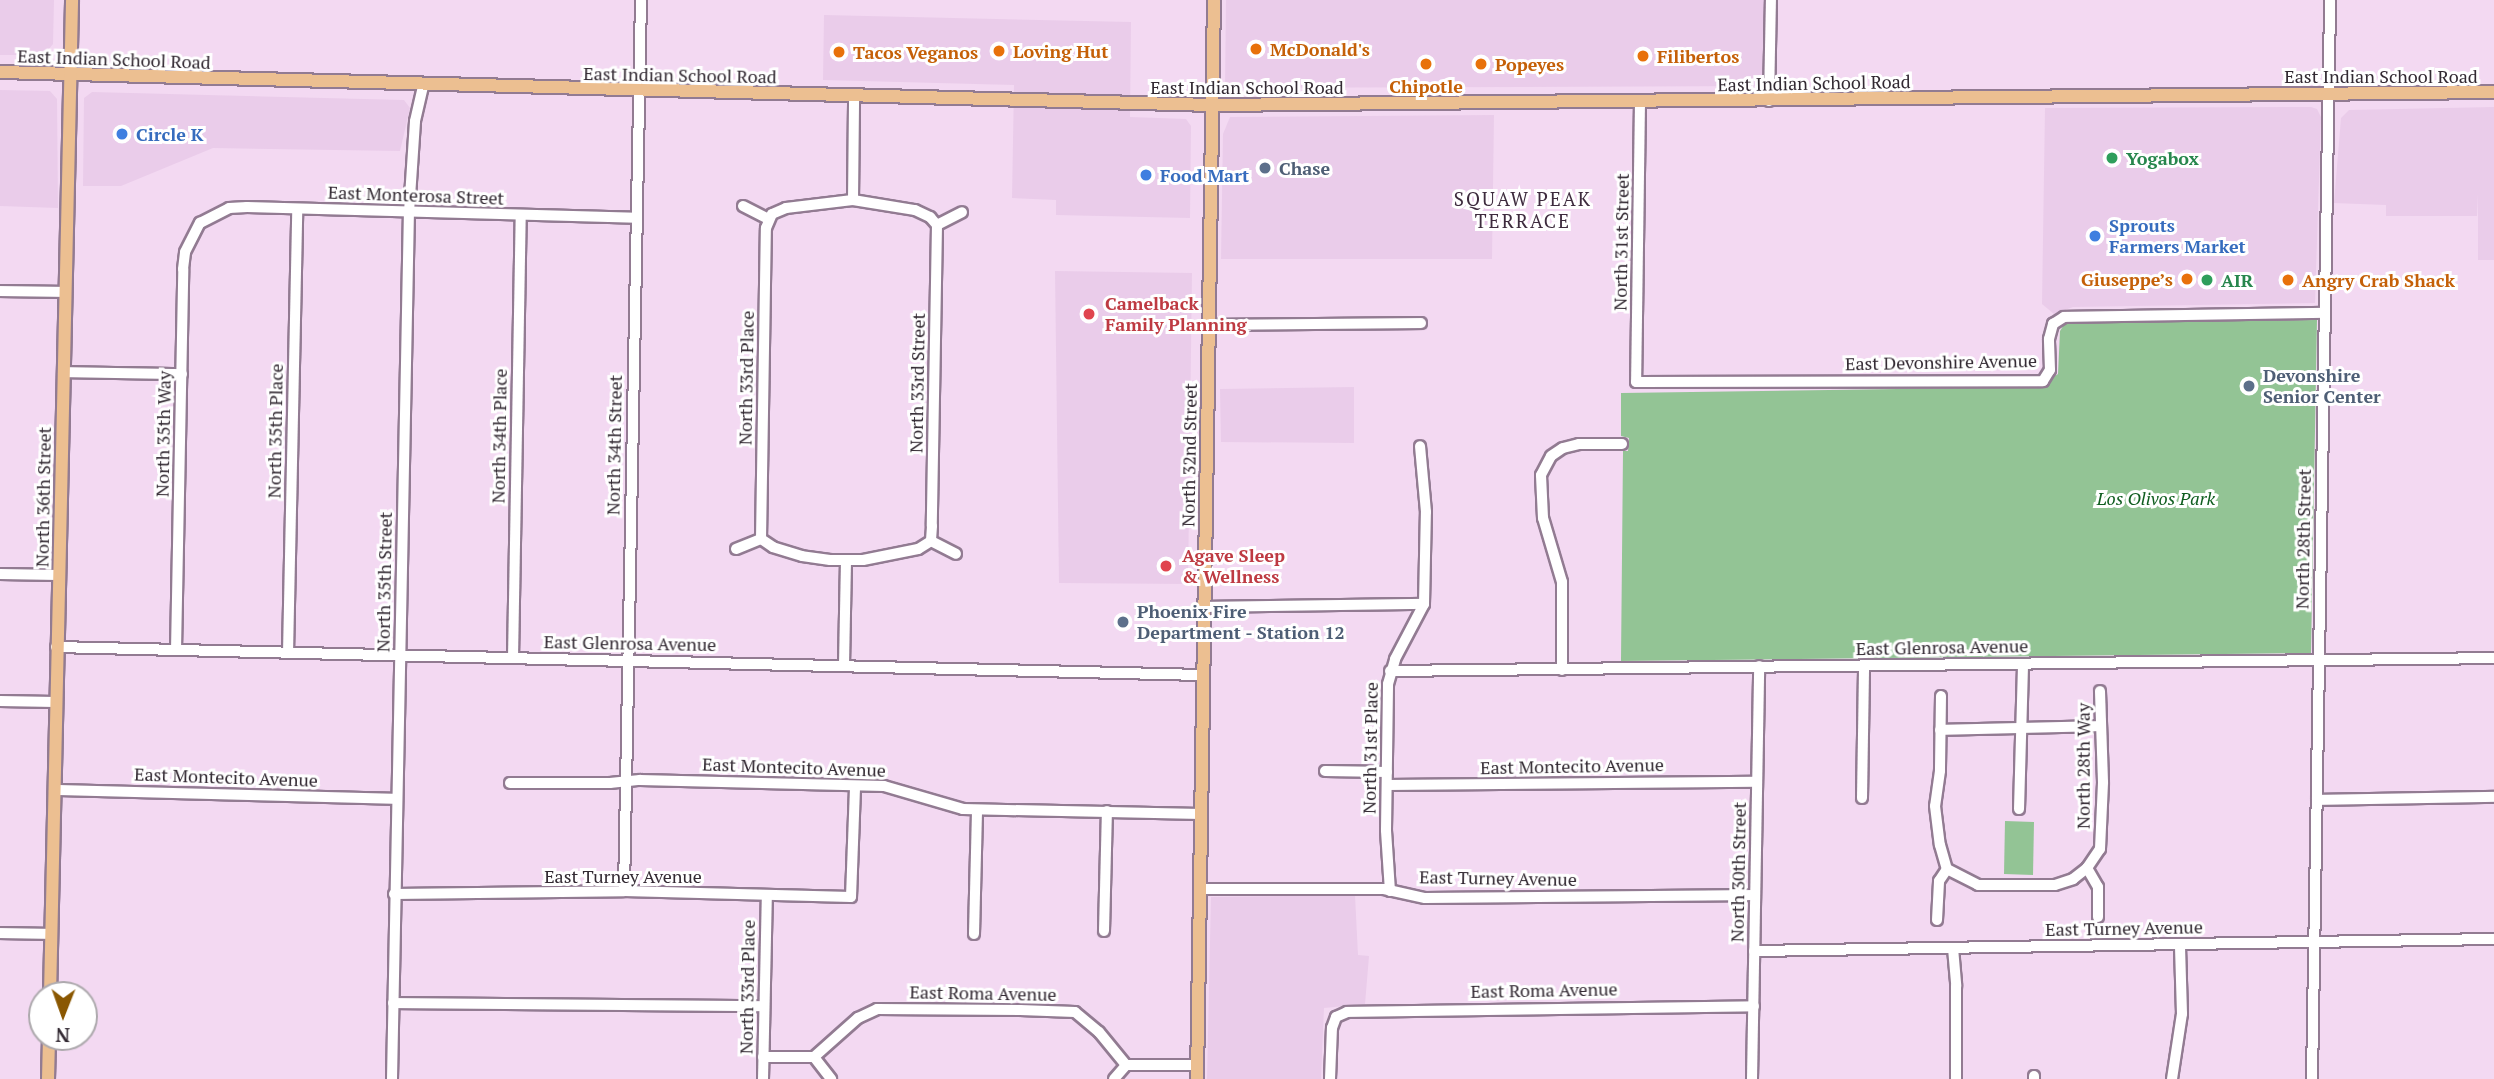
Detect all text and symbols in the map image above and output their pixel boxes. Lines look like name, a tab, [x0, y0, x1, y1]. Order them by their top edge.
place label: McDonald's	[1270, 38, 1370, 60]
place label: Loving Hut	[1013, 40, 1108, 62]
place label: Tacos Veganos	[853, 41, 978, 63]
marker: McDonald's	[1248, 41, 1264, 57]
marker: Loving Hut	[991, 43, 1007, 59]
marker: Tacos Veganos	[831, 44, 847, 60]
street label: East Indian School Road	[17, 45, 211, 73]
place label: Filibertos	[1657, 45, 1739, 67]
marker: Filibertos	[1635, 48, 1651, 64]
place label: Popeyes	[1495, 53, 1564, 75]
marker: Chipotle	[1418, 56, 1434, 72]
marker: Popeyes	[1473, 56, 1489, 72]
street label: East Indian School Road	[583, 63, 777, 87]
street label: East Indian School Road	[2284, 65, 2478, 87]
street label: East Indian School Road	[1717, 71, 1911, 95]
place label: Chipotle	[1389, 75, 1463, 97]
street label: East Indian School Road	[1150, 76, 1344, 98]
place label: Circle K	[136, 123, 203, 145]
marker: Circle K	[114, 126, 130, 142]
place label: Yogabox	[2126, 147, 2199, 169]
marker: Yogabox	[2104, 150, 2120, 166]
place label: Chase	[1279, 157, 1330, 179]
marker: Chase	[1257, 160, 1273, 176]
place label: Food Mart	[1160, 164, 1249, 186]
marker: Food Mart	[1138, 167, 1154, 183]
street label: North 31st Street	[1609, 173, 1633, 311]
street label: East Monterosa Street	[327, 181, 505, 209]
district label: SQUAW PEAK TERRACE	[1455, 188, 1591, 232]
place label: Sprouts Farmers Market	[2109, 215, 2246, 258]
marker: Sprouts Farmers Market	[2087, 228, 2103, 244]
place label: Giuseppe’s	[2081, 268, 2173, 290]
place label: AIR	[2221, 269, 2253, 291]
place label: Angry Crab Shack	[2302, 269, 2455, 291]
marker: Giuseppe’s	[2179, 271, 2195, 287]
marker: AIR	[2199, 272, 2215, 288]
marker: Angry Crab Shack	[2280, 272, 2296, 288]
place label: Camelback Family Planning	[1105, 293, 1247, 336]
marker: Camelback Family Planning	[1079, 304, 1099, 324]
street label: North 33rd Place	[734, 311, 758, 445]
street label: North 33rd Street	[905, 313, 929, 453]
street label: East Devonshire Avenue	[1845, 350, 2037, 374]
street label: North 35th Place	[263, 363, 287, 499]
place label: Devonshire Senior Center	[2263, 365, 2381, 408]
street label: North 34th Place	[487, 368, 511, 504]
street label: North 35th Way	[151, 371, 175, 497]
street label: North 34th Street	[602, 375, 626, 515]
marker: Devonshire Senior Center	[2241, 378, 2257, 394]
street label: North 32nd Street	[1177, 383, 1201, 527]
street label: North 36th Street	[31, 427, 55, 567]
street label: North 28th Street	[2291, 469, 2315, 609]
park label: Los Olivos Park	[2097, 487, 2215, 509]
street label: North 35th Street	[372, 512, 396, 652]
place label: Agave Sleep & Wellness	[1182, 545, 1285, 588]
marker: Agave Sleep & Wellness	[1156, 556, 1176, 576]
place label: Phoenix Fire Department - Station 12	[1137, 601, 1346, 644]
marker: Phoenix Fire Department - Station 12	[1115, 614, 1131, 630]
street label: East Glenrosa Avenue	[543, 631, 717, 655]
street label: East Glenrosa Avenue	[1855, 635, 2029, 659]
street label: North 31st Place	[1358, 682, 1382, 814]
street label: North 28th Way	[2072, 703, 2094, 829]
street label: East Montecito Avenue	[702, 753, 886, 781]
street label: East Montecito Avenue	[1480, 754, 1664, 778]
street label: East Montecito Avenue	[134, 763, 318, 791]
street label: North 30th Street	[1726, 802, 1750, 942]
street label: East Turney Avenue	[544, 865, 702, 887]
street label: East Turney Avenue	[1419, 866, 1577, 890]
street label: East Turney Avenue	[2045, 916, 2203, 940]
street label: North 33rd Place	[735, 920, 759, 1054]
street label: East Roma Avenue	[1470, 978, 1618, 1002]
north arrow	[28, 981, 98, 1051]
street label: East Roma Avenue	[909, 981, 1057, 1005]
text: N	[55, 1023, 70, 1048]

